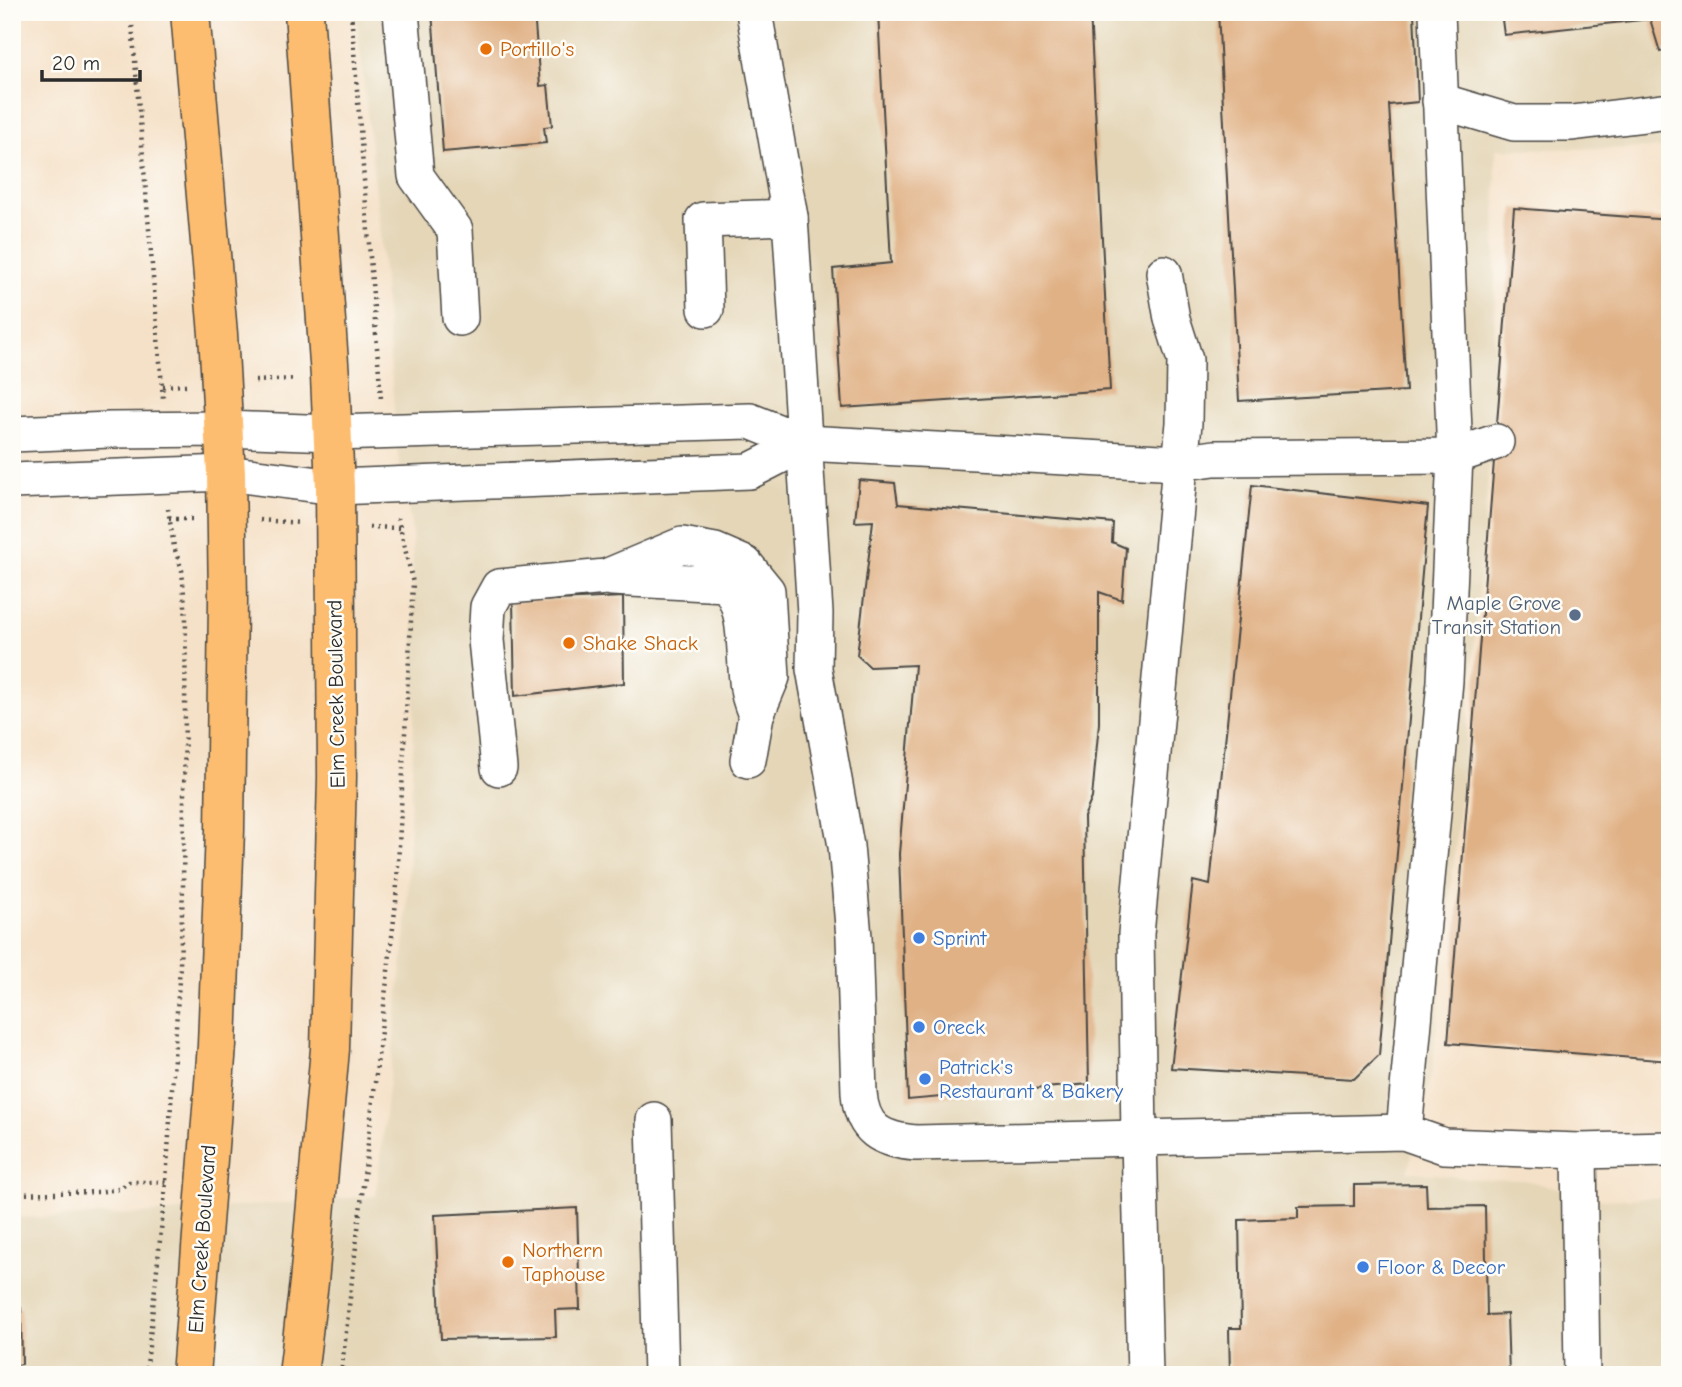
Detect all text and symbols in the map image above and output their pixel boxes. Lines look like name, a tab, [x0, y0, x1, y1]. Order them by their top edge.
place label: Portillo's	[500, 37, 574, 61]
scale bar	[42, 38, 140, 82]
marker: Portillo's	[478, 41, 494, 57]
text: 20 m	[52, 51, 100, 75]
place label: Maple Grove Transit Station	[1432, 591, 1561, 639]
street label: Elm Creek Boulevard	[322, 599, 350, 789]
marker: Maple Grove Transit Station	[1567, 607, 1583, 623]
place label: Shake Shack	[583, 631, 698, 655]
marker: Shake Shack	[561, 635, 577, 651]
place label: Sprint	[933, 926, 987, 950]
marker: Sprint	[911, 930, 927, 946]
place label: Oreck	[933, 1015, 985, 1039]
marker: Oreck	[911, 1019, 927, 1035]
place label: Patrick's Restaurant & Bakery	[939, 1055, 1124, 1103]
marker: Patrick's Restaurant & Bakery	[917, 1071, 933, 1087]
street label: Elm Creek Boulevard	[183, 1144, 221, 1334]
place label: Northern Taphouse	[522, 1238, 605, 1286]
marker: Northern Taphouse	[500, 1254, 516, 1270]
place label: Floor & Decor	[1377, 1255, 1506, 1279]
marker: Floor & Decor	[1355, 1259, 1371, 1275]

